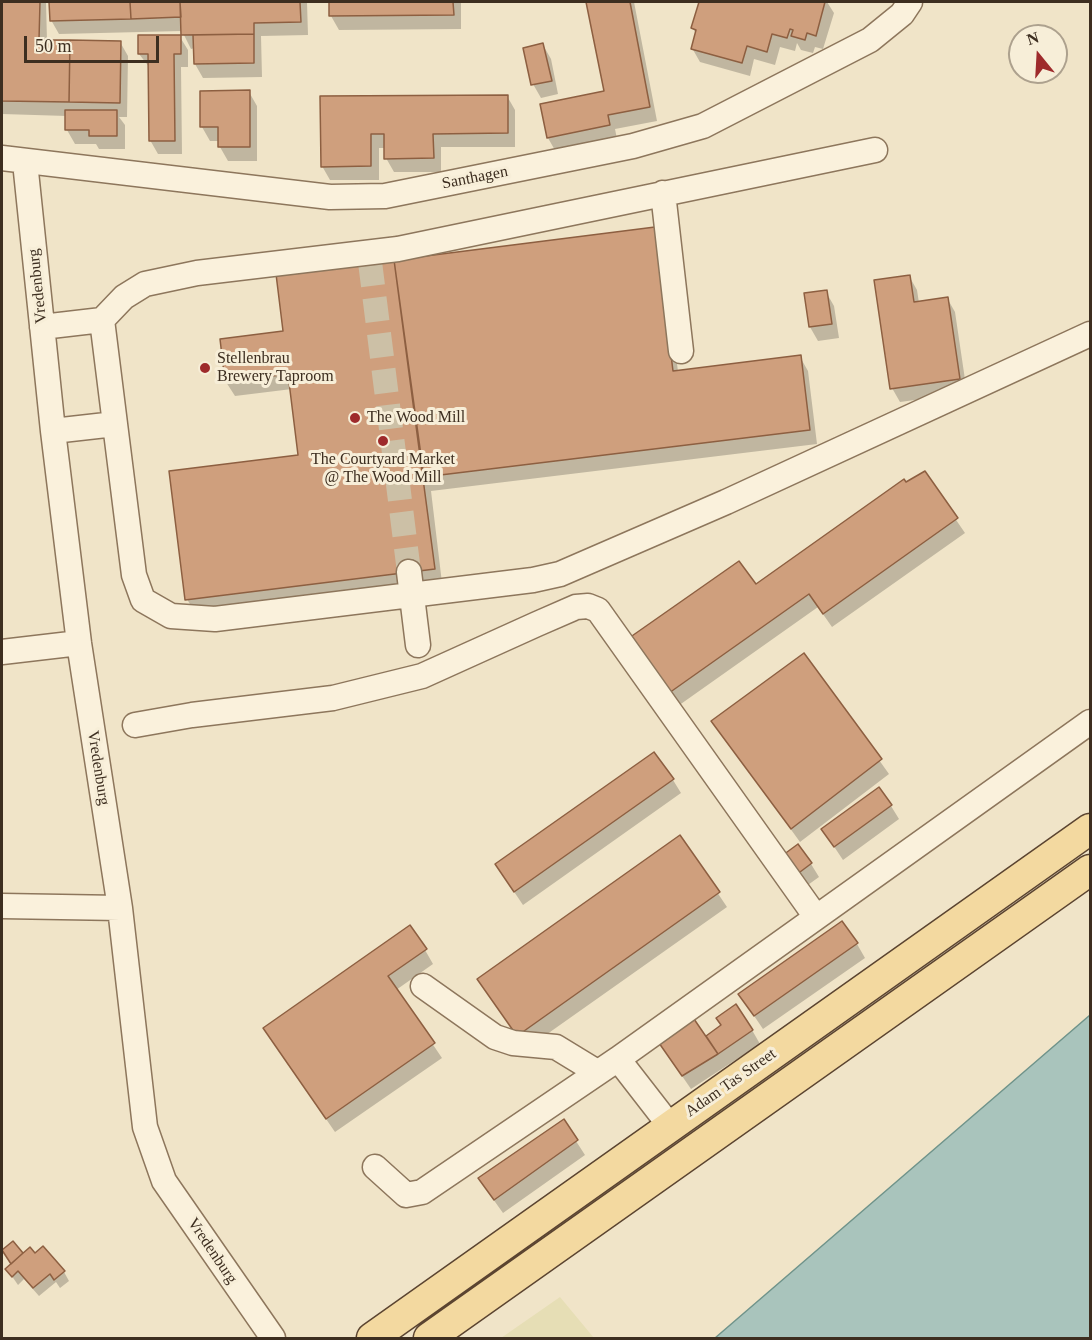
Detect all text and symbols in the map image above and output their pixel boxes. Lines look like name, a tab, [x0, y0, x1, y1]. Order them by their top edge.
scale bar	[27, 24, 162, 62]
north arrow	[1008, 24, 1068, 84]
text: N	[1025, 28, 1041, 48]
text: 50 m	[35, 36, 72, 56]
street label: Santhagen	[440, 162, 510, 194]
street label: Vredenburg	[25, 248, 51, 324]
place label: Stellenbrau Brewery Taproom	[217, 349, 334, 387]
marker: Stellenbrau Brewery Taproom	[198, 361, 212, 375]
place label: The Wood Mill	[367, 408, 465, 428]
marker: The Wood Mill	[348, 411, 362, 425]
marker: The Courtyard Market @ The Wood Mill	[376, 434, 390, 448]
place label: The Courtyard Market @ The Wood Mill	[311, 450, 455, 488]
street label: Vredenburg	[83, 729, 113, 807]
street label: Adam Tas Street	[682, 1045, 780, 1121]
street label: Vredenburg	[183, 1214, 241, 1288]

